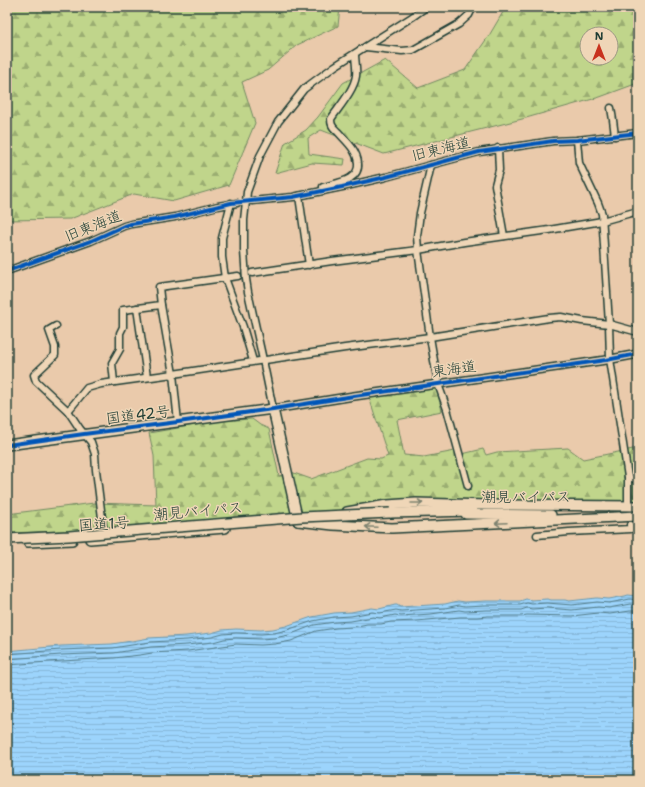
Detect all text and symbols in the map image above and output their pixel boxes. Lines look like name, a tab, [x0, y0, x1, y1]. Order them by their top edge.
north arrow	[579, 26, 619, 66]
text: N	[595, 29, 604, 44]
street label: 旧東海道	[409, 132, 473, 166]
street label: 旧東海道	[61, 205, 125, 247]
street label: 東海道	[430, 356, 478, 382]
street label: 国道42号	[105, 401, 171, 429]
street label: 潮見バイパス	[481, 487, 571, 507]
street label: 潮見バイパス	[152, 497, 244, 525]
one-way arrow	[410, 499, 423, 507]
street label: 国道1号	[78, 512, 130, 536]
one-way arrow	[495, 520, 508, 527]
one-way arrow	[365, 523, 378, 531]

